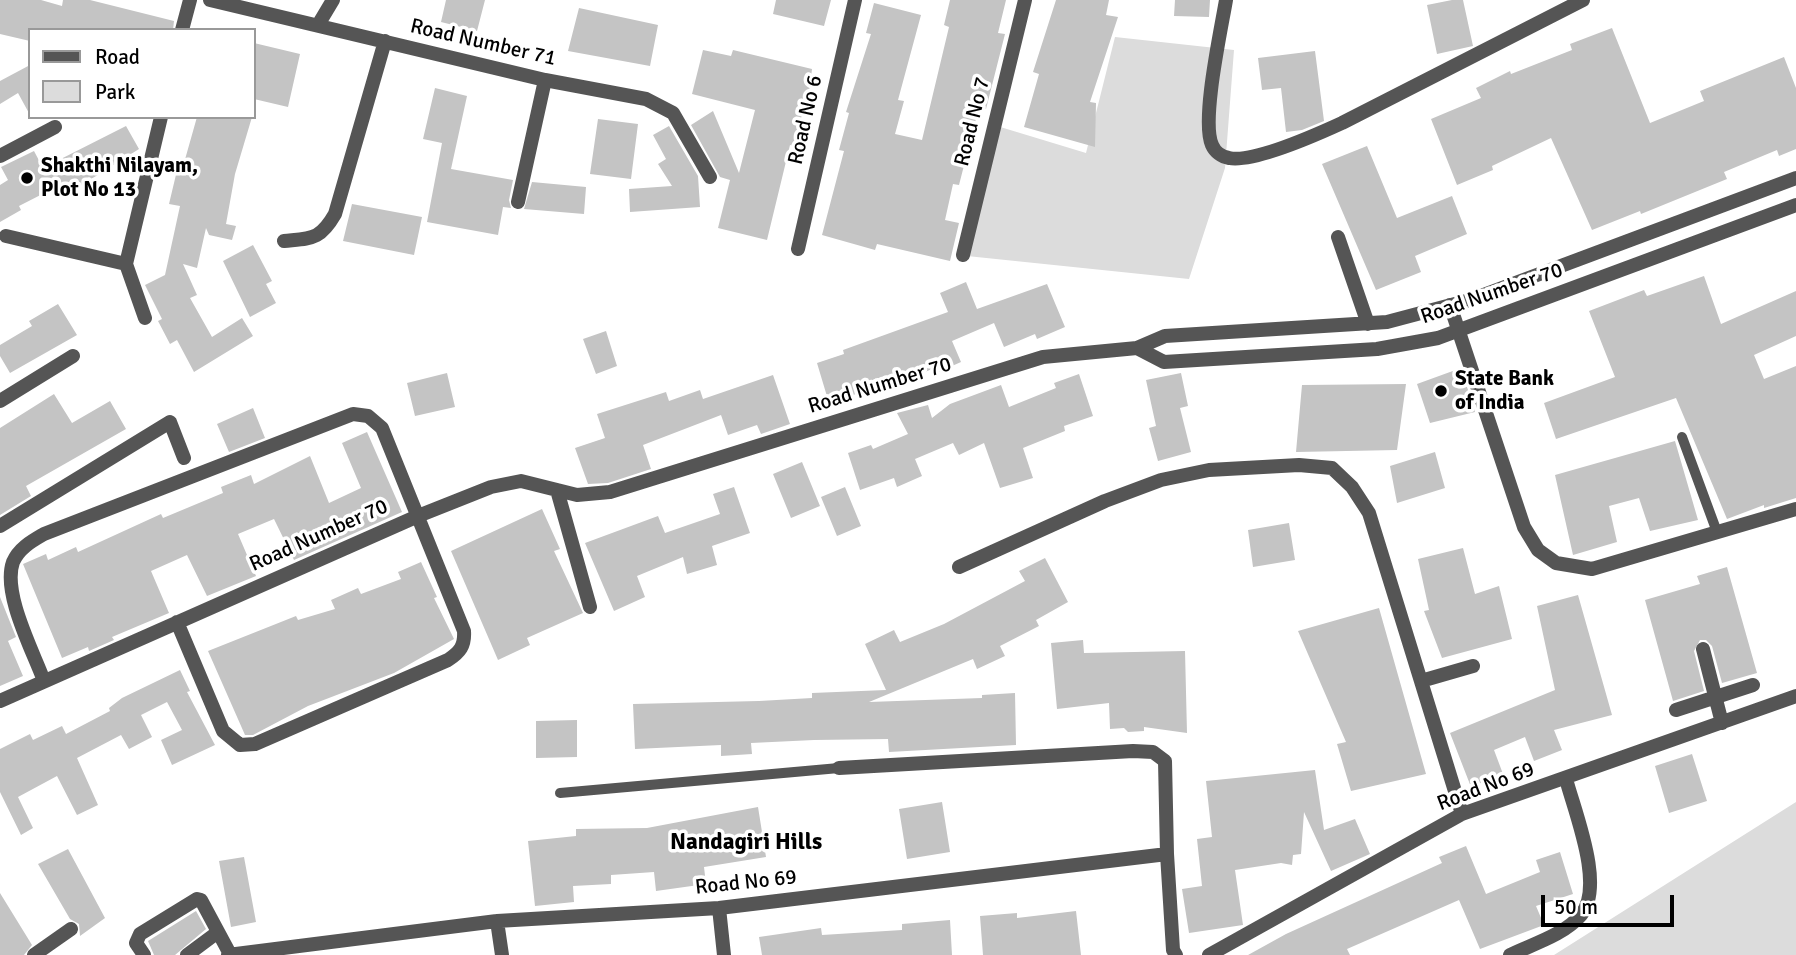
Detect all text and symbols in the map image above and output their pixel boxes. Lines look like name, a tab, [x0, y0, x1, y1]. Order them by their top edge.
street label: Road Number 71	[408, 14, 558, 72]
legend	[28, 28, 256, 119]
text: Road	[95, 44, 140, 70]
street label: Road No 6	[784, 73, 828, 167]
street label: Road No 7	[950, 75, 996, 169]
text: Park	[95, 79, 135, 105]
place label: Shakthi Nilayam, Plot No 13	[41, 153, 198, 203]
marker: Shakthi Nilayam, Plot No 13	[19, 170, 35, 186]
street label: Road Number 70	[1418, 258, 1566, 330]
street label: Road Number 70	[805, 352, 955, 420]
place label: State Bank of India	[1455, 366, 1554, 416]
marker: State Bank of India	[1433, 383, 1449, 399]
street label: Road Number 70	[246, 494, 392, 578]
street label: Road No 69	[1434, 757, 1538, 817]
district label: Nandagiri Hills	[670, 829, 822, 857]
street label: Road No 69	[694, 865, 798, 901]
scale bar	[1544, 881, 1677, 925]
text: 50 m	[1554, 894, 1598, 920]

